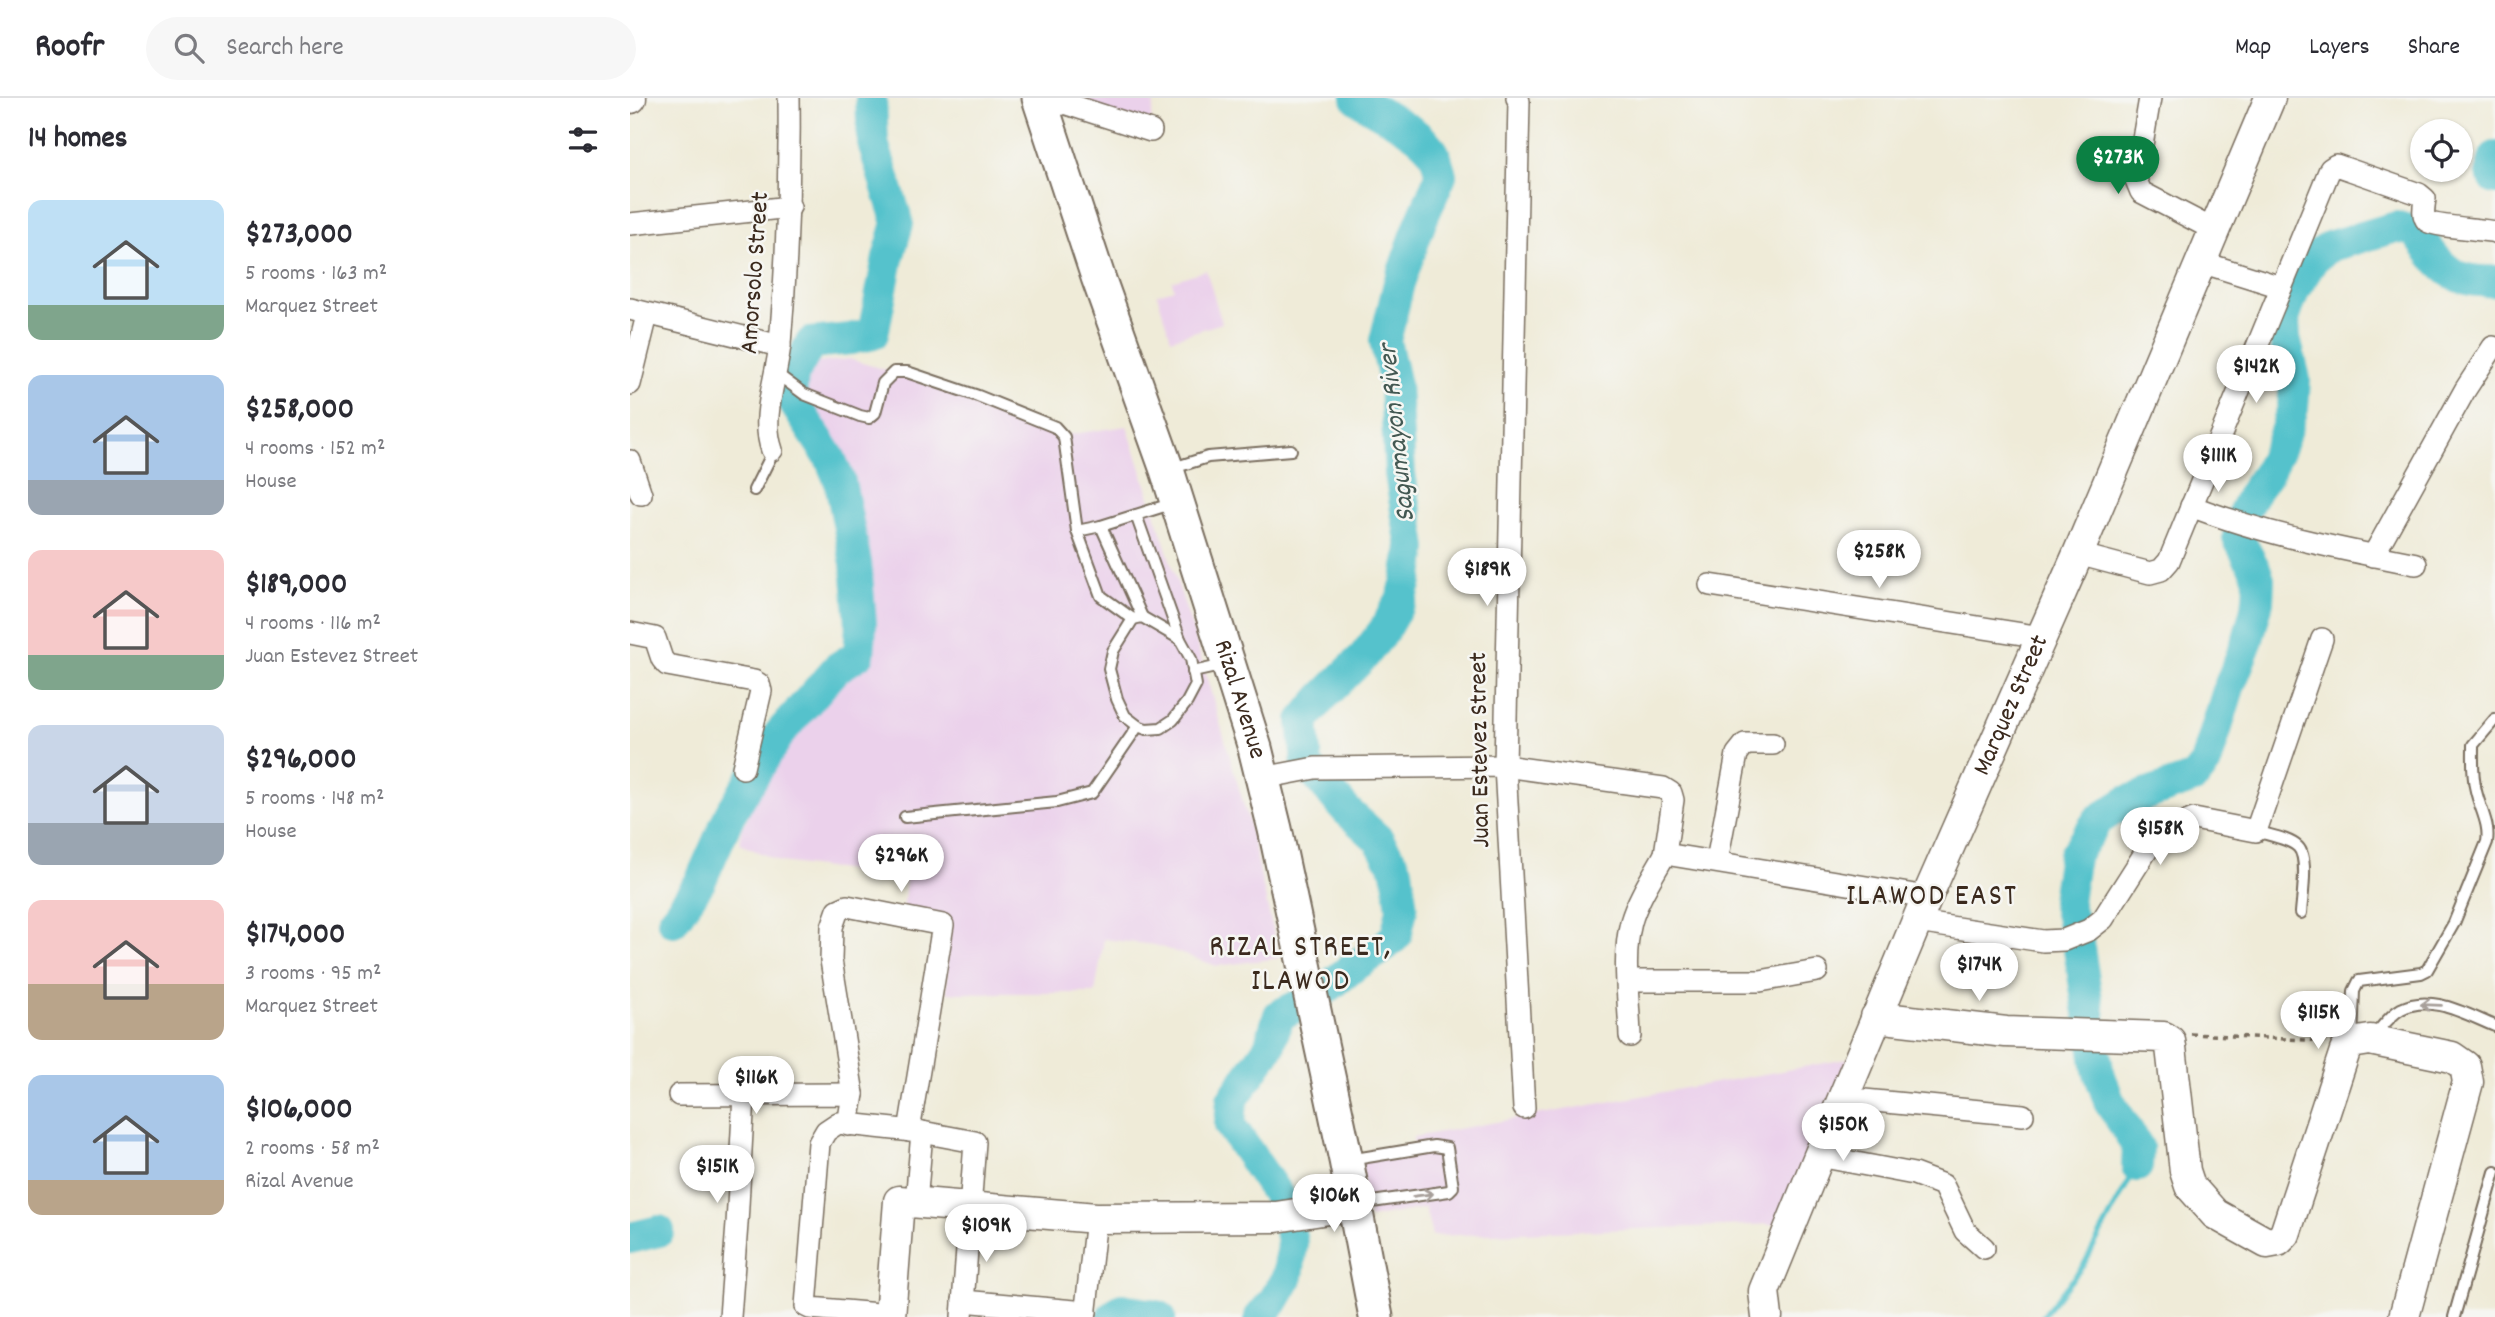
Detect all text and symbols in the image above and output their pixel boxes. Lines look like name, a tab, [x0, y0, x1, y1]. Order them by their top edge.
search box	[146, 17, 636, 80]
text: Roofr	[35, 25, 104, 72]
icon: search	[170, 29, 208, 67]
text: Search here	[226, 30, 344, 67]
text: Map	[2235, 31, 2271, 65]
text: Layers	[2309, 31, 2370, 65]
text: Share	[2408, 31, 2460, 65]
text: 14 homes	[28, 119, 127, 162]
map controls	[2410, 119, 2473, 182]
button: locate	[2410, 119, 2473, 182]
icon: filters	[564, 121, 602, 159]
pin: $273K	[2069, 136, 2167, 196]
text: $273K	[2092, 142, 2144, 175]
street label: Amorsolo Street	[732, 190, 780, 355]
text: $273,000	[245, 215, 353, 258]
icon: home	[84, 228, 168, 312]
text: 5 rooms · 163 m²	[245, 258, 387, 291]
text: Marquez Street	[245, 291, 378, 324]
water label: Sagumayon River	[1369, 339, 1428, 524]
pin: $142K	[2207, 345, 2305, 405]
text: $142K	[2233, 351, 2279, 384]
text: $258,000	[245, 390, 354, 433]
icon: home	[84, 403, 168, 487]
text: 4 rooms · 152 m²	[245, 433, 385, 466]
pin: $111K	[2169, 434, 2267, 494]
text: $111K	[2199, 440, 2237, 473]
text: House	[245, 466, 297, 499]
pin: $258K	[1830, 531, 1928, 590]
text: $258K	[1853, 536, 1905, 569]
pin: $189K	[1438, 548, 1536, 608]
text: $189K	[1463, 554, 1511, 587]
text: $189,000	[245, 565, 347, 608]
icon: home	[84, 578, 168, 662]
text: 4 rooms · 116 m²	[245, 608, 381, 641]
street label: Marquez Street	[1964, 629, 2059, 782]
street label: Rizal Avenue	[1203, 635, 1275, 763]
text: Juan Estevez Street	[245, 641, 418, 674]
street label: Juan Estevez Street	[1461, 651, 1501, 848]
text: $296,000	[245, 740, 357, 783]
icon: home	[84, 753, 168, 837]
text: 5 rooms · 148 m²	[245, 783, 384, 816]
pin: $158K	[2111, 808, 2209, 867]
text: $158K	[2136, 813, 2184, 846]
text: House	[245, 816, 297, 849]
pin: $296K	[852, 834, 950, 894]
text: $296K	[874, 840, 928, 873]
district label: ILAWOD EAST	[1846, 877, 2018, 920]
text: $174,000	[245, 915, 345, 958]
icon: home	[84, 928, 168, 1012]
district label: RIZAL STREET, ILAWOD	[1209, 928, 1393, 1005]
pin: $174K	[1930, 944, 2028, 1003]
text: $174K	[1956, 949, 2002, 982]
text: 3 rooms · 95 m²	[245, 958, 381, 991]
text: Marquez Street	[245, 991, 378, 1024]
pin: $115K	[2269, 992, 2367, 1051]
text: $115K	[2296, 997, 2340, 1030]
one-way arrow	[2420, 999, 2443, 1012]
pin: $116K	[707, 1056, 805, 1116]
text: $116K	[734, 1062, 778, 1095]
text: $106,000	[245, 1090, 353, 1133]
icon: home	[84, 1103, 168, 1187]
pin: $150K	[1794, 1104, 1892, 1163]
text: $150K	[1818, 1109, 1868, 1142]
text: 2 rooms · 58 m²	[245, 1133, 380, 1166]
pin: $151K	[668, 1146, 766, 1205]
text: $151K	[695, 1151, 739, 1184]
text: Rizal Avenue	[245, 1166, 354, 1199]
pin: $106K	[1285, 1174, 1383, 1234]
text: $106K	[1308, 1180, 1360, 1213]
one-way arrow	[1411, 1188, 1434, 1201]
pin: $109K	[937, 1204, 1035, 1264]
text: $109K	[961, 1210, 1011, 1243]

